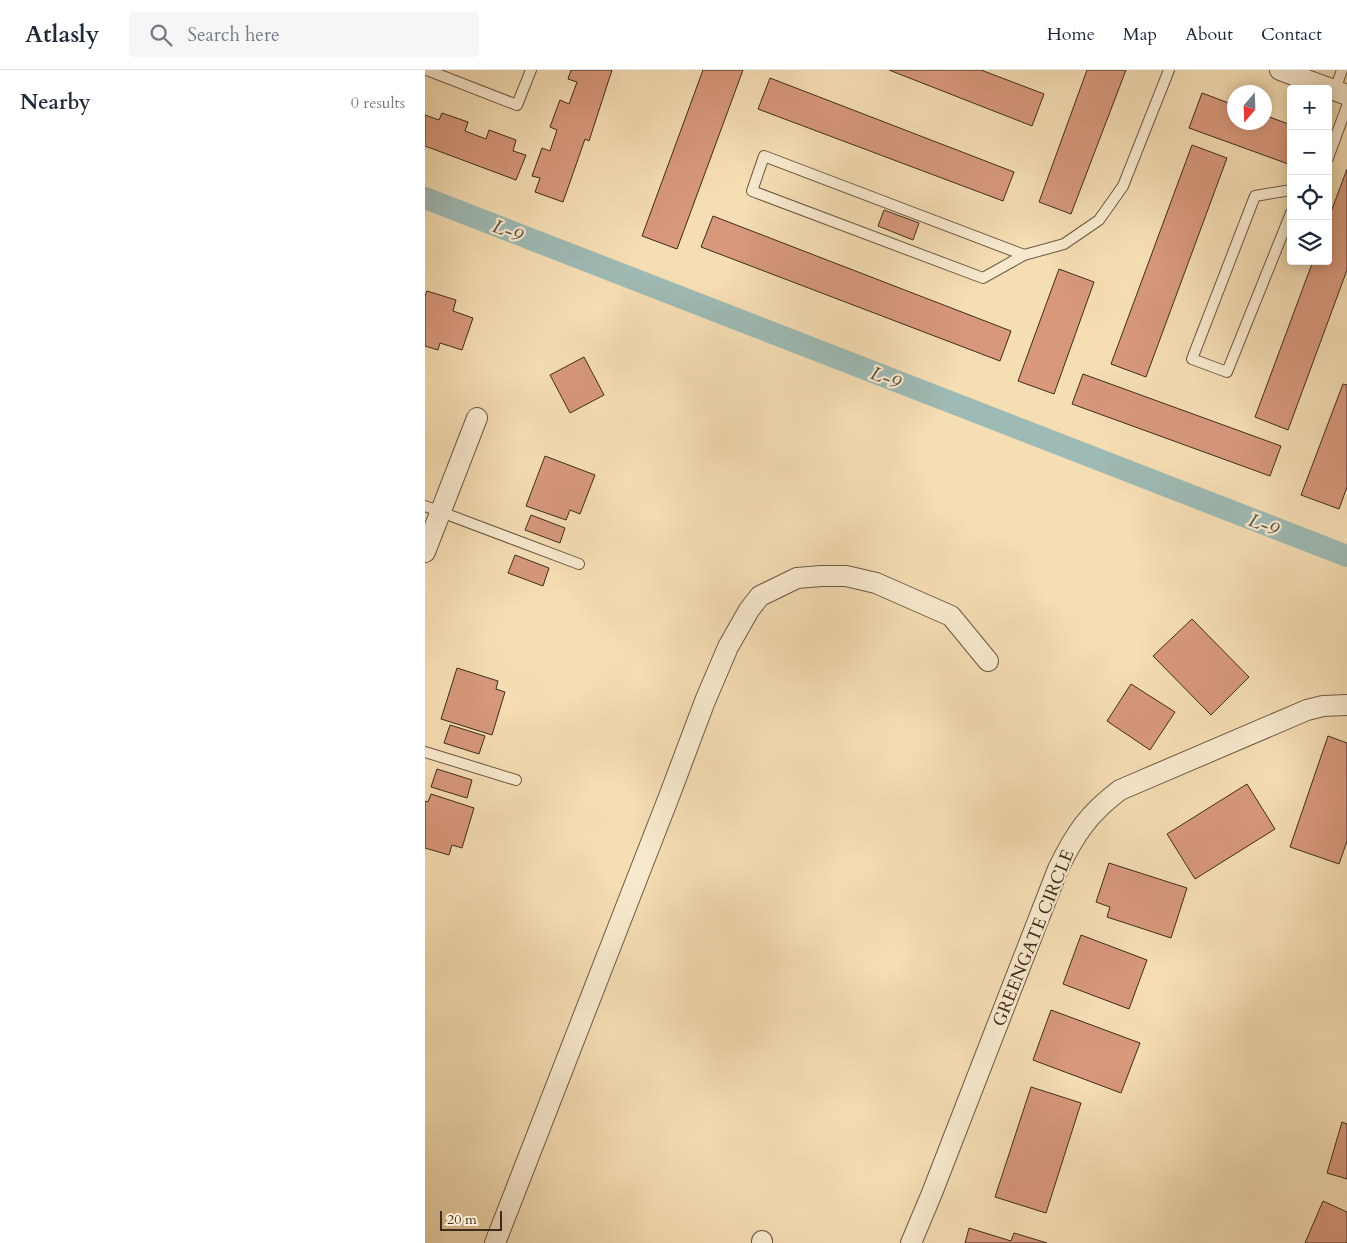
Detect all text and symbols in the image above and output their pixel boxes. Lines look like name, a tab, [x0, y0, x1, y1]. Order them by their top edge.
search box	[129, 12, 479, 57]
text: Atlasly	[25, 18, 99, 51]
icon: search	[147, 21, 175, 49]
text: Search here	[187, 22, 280, 48]
text: Home	[1047, 22, 1095, 47]
text: Map	[1123, 22, 1157, 47]
text: About	[1185, 22, 1233, 47]
text: Contact	[1261, 22, 1322, 47]
north arrow	[1227, 85, 1272, 130]
map controls	[1287, 85, 1332, 265]
button: +	[1287, 85, 1332, 130]
text: Nearby	[20, 88, 91, 117]
text: 0 results	[351, 92, 405, 114]
button: −	[1287, 130, 1332, 175]
button: locate	[1287, 175, 1332, 220]
water label: L-9	[489, 213, 528, 249]
button: layers	[1287, 220, 1332, 265]
water label: L-9	[867, 360, 906, 396]
water label: L-9	[1245, 507, 1284, 543]
street label: GREENGATE CIRCLE	[987, 846, 1080, 1030]
scale bar	[440, 1208, 503, 1231]
text: 20 m	[447, 1210, 477, 1229]

